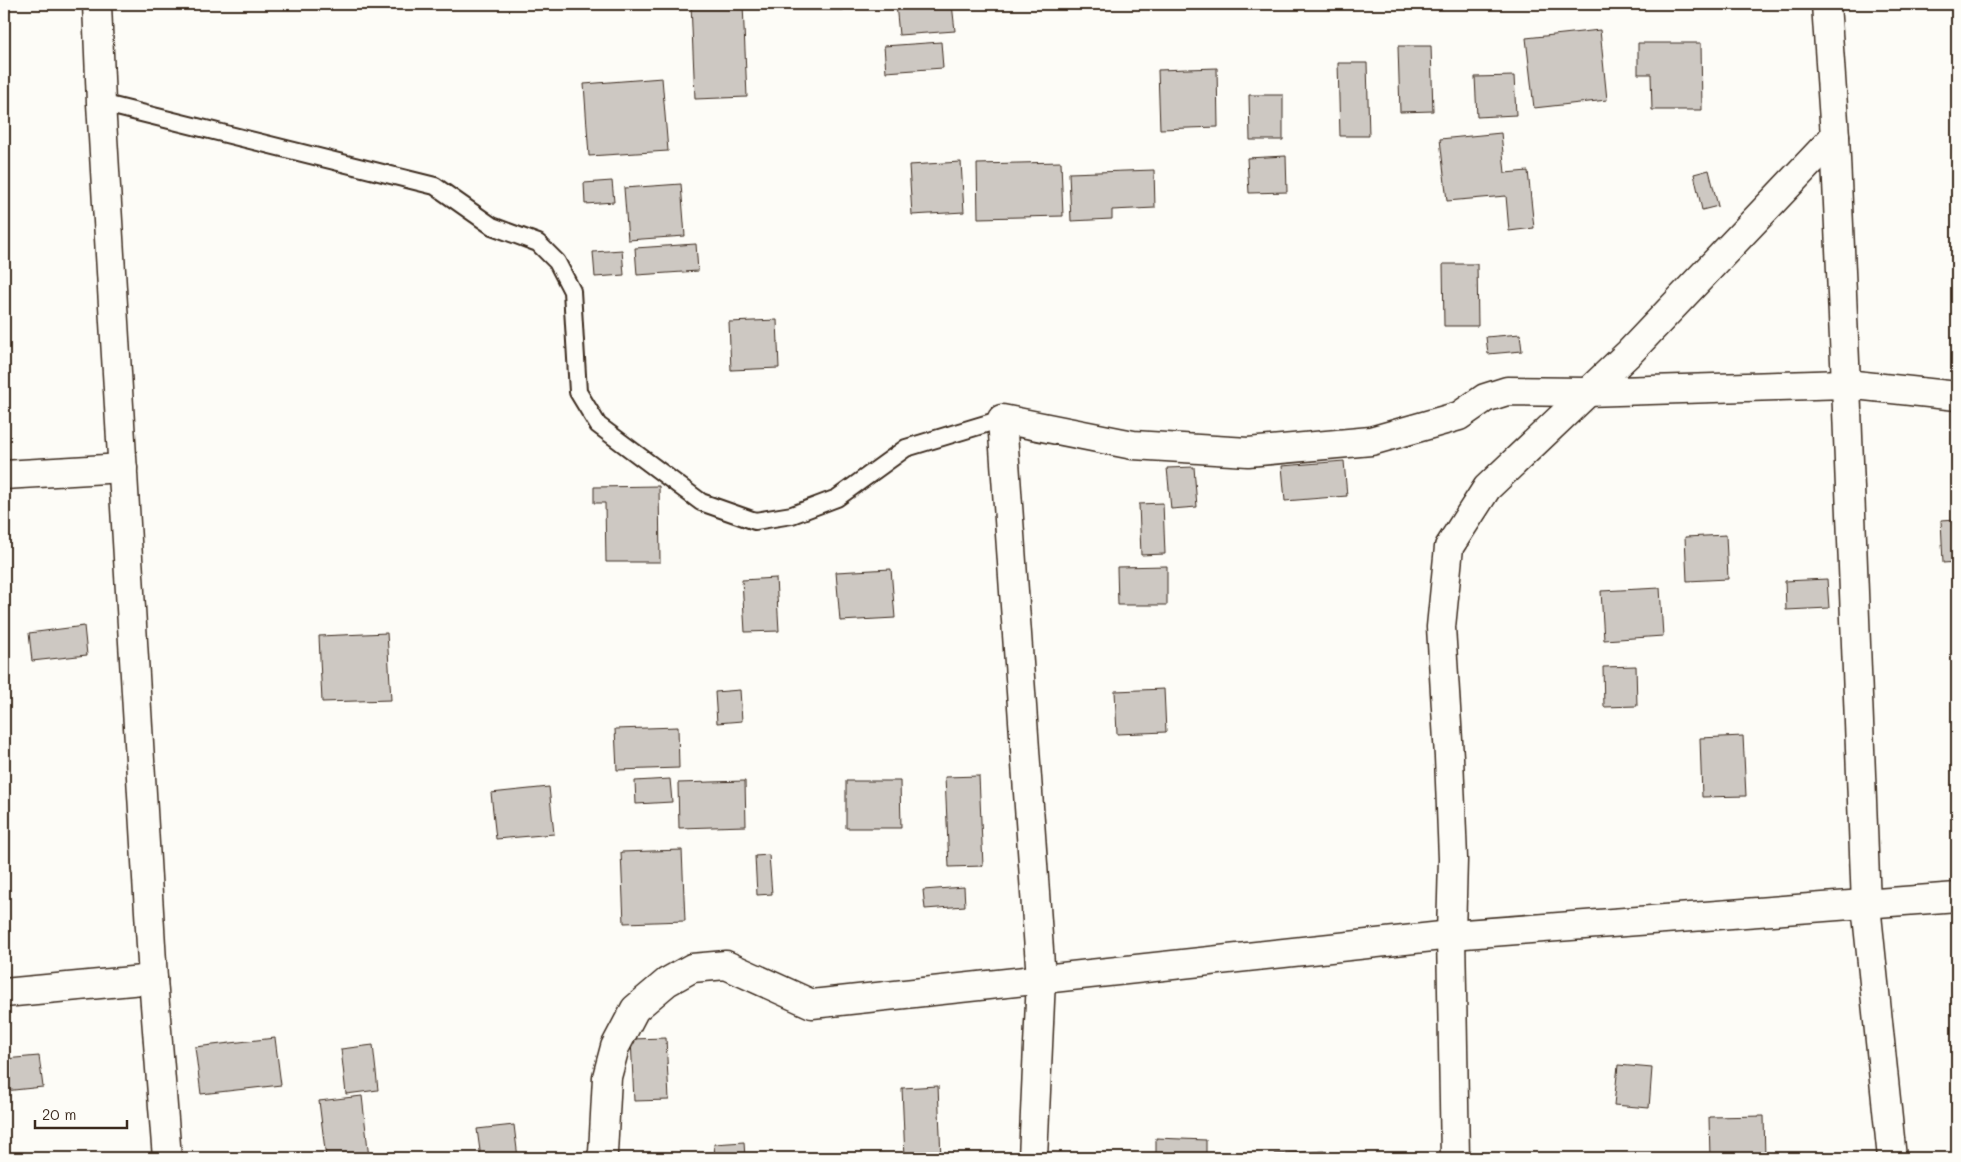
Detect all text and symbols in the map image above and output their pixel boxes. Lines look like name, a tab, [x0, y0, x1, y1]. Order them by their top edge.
scale bar	[35, 1097, 128, 1129]
text: 20 m	[42, 1104, 76, 1124]

